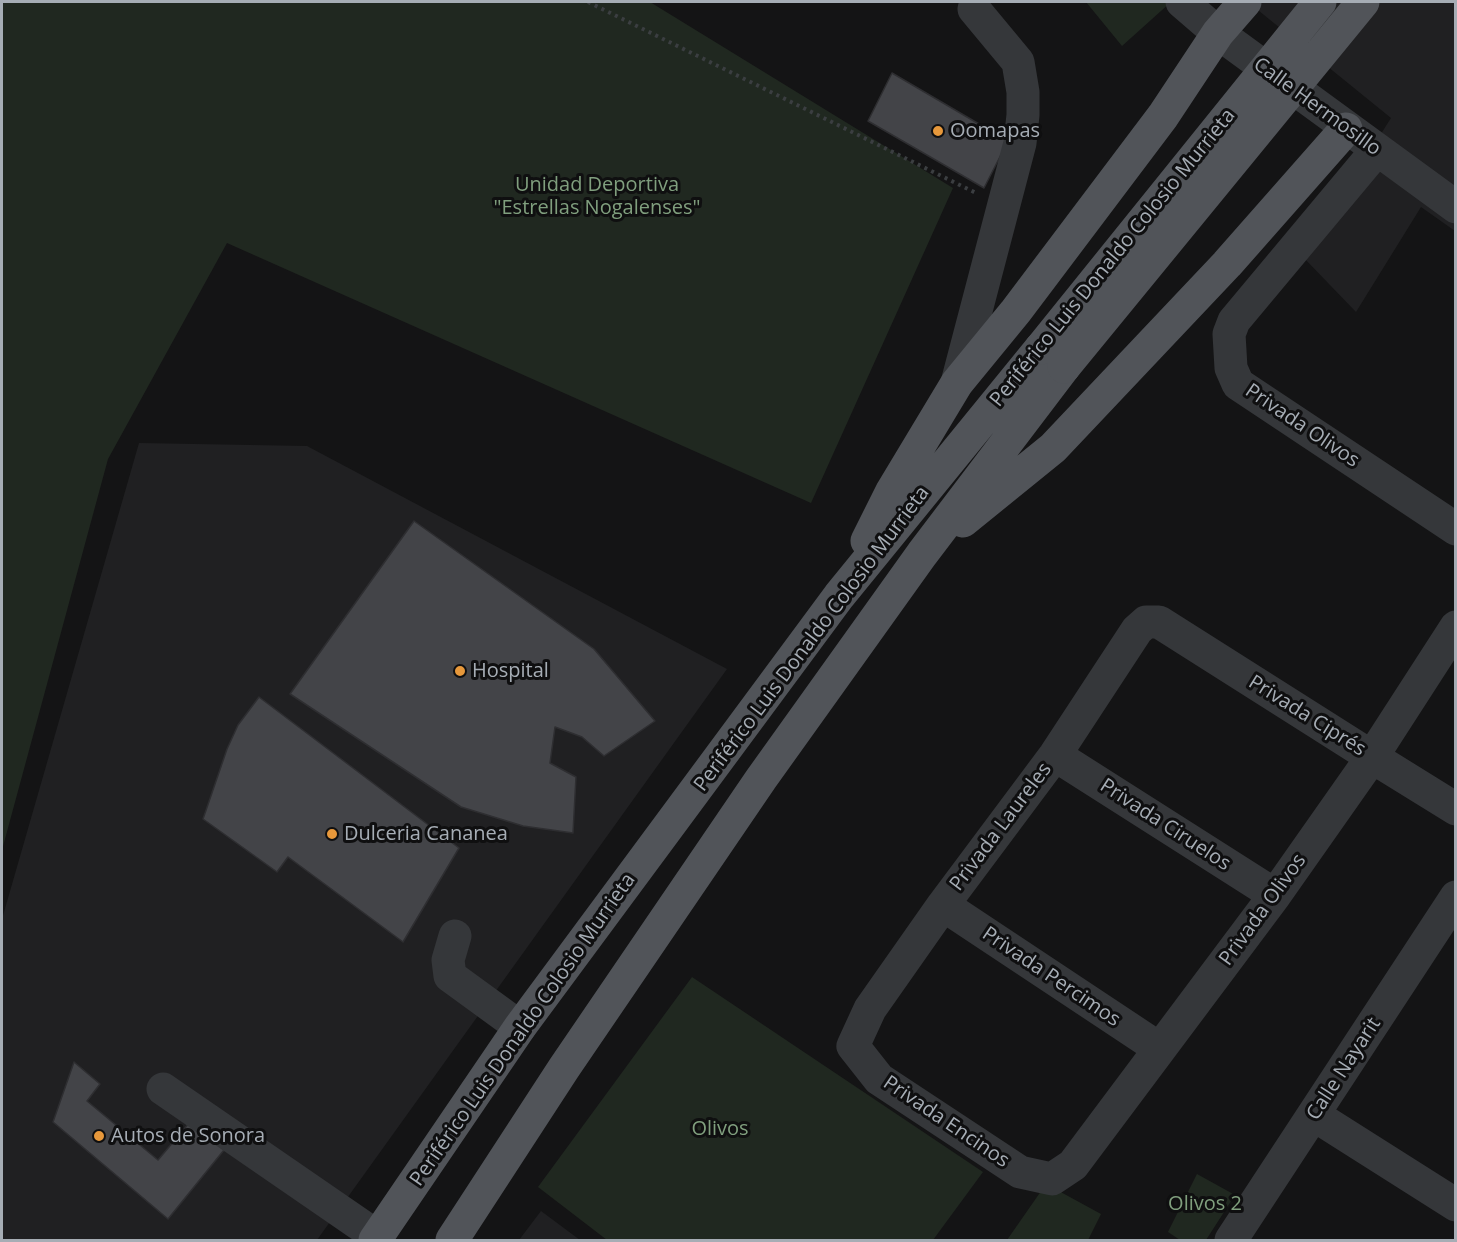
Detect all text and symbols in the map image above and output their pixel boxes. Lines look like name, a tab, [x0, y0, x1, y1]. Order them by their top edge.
street label: Calle Hermosillo	[1249, 53, 1385, 161]
street label: Periférico Luis Donaldo Colosio Murrieta	[985, 104, 1241, 412]
place label: Oomapas	[950, 119, 1040, 143]
marker: Oomapas	[931, 124, 945, 138]
park label: Unidad Deportiva "Estrellas Nogalenses"	[494, 173, 700, 220]
street label: Privada Olivos	[1241, 379, 1363, 473]
street label: Periférico Luis Donaldo Colosio Murrieta	[689, 482, 935, 796]
place label: Hospital	[472, 659, 549, 683]
marker: Hospital	[453, 664, 467, 678]
street label: Privada Ciprés	[1244, 670, 1370, 762]
street label: Privada Laureles	[945, 758, 1057, 896]
street label: Privada Ciruelos	[1095, 774, 1235, 876]
place label: Dulceria Cananea	[344, 822, 508, 846]
marker: Dulceria Cananea	[325, 827, 339, 841]
street label: Privada Olivos	[1214, 850, 1312, 970]
street label: Periférico Luis Donaldo Colosio Murrieta	[405, 869, 641, 1191]
street label: Privada Percimos	[978, 922, 1124, 1032]
street label: Calle Nayarit	[1302, 1013, 1386, 1125]
street label: Privada Encinos	[878, 1071, 1014, 1173]
park label: Olivos	[691, 1117, 749, 1141]
place label: Autos de Sonora	[111, 1124, 265, 1148]
marker: Autos de Sonora	[92, 1129, 106, 1143]
park label: Olivos 2	[1168, 1192, 1242, 1216]

